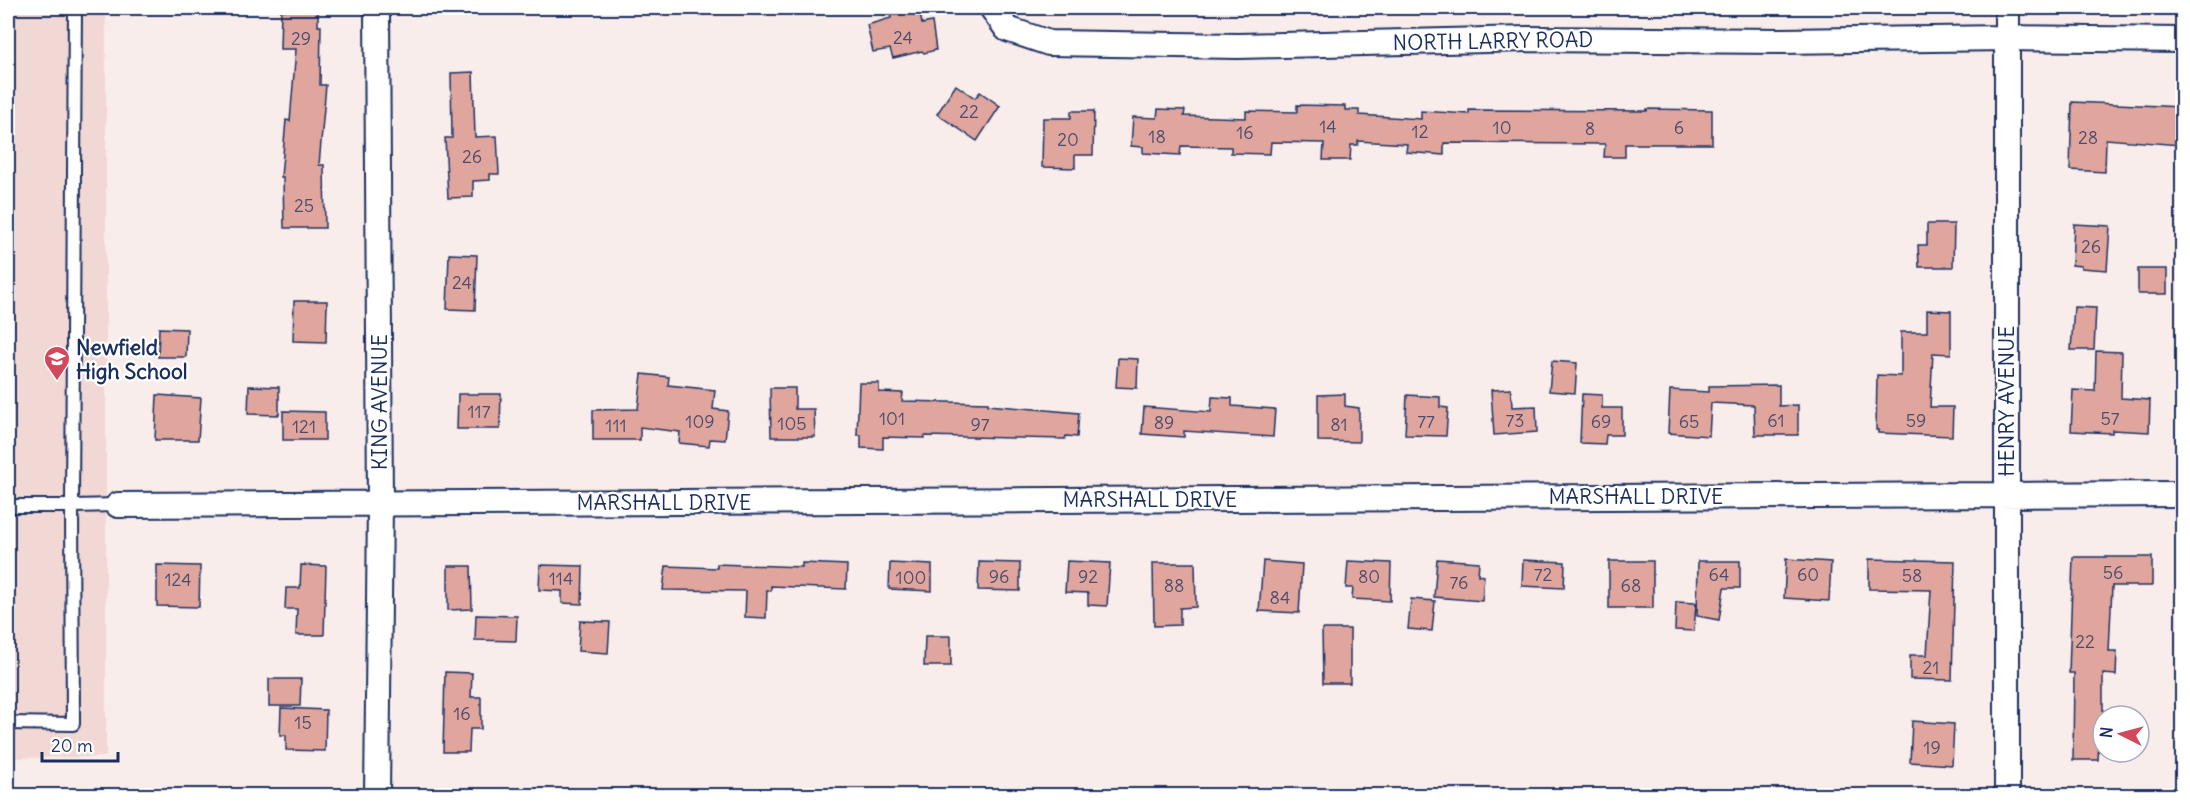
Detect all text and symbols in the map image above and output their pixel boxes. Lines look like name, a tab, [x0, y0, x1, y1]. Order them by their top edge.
house number: 24	[893, 26, 913, 49]
street label: NORTH LARRY ROAD	[1392, 26, 1594, 56]
house number: 29	[291, 27, 311, 50]
house number: 22	[959, 100, 979, 123]
house number: 14	[1319, 115, 1337, 138]
house number: 10	[1493, 116, 1512, 139]
house number: 6	[1674, 116, 1684, 139]
house number: 8	[1585, 117, 1595, 140]
house number: 12	[1411, 120, 1429, 143]
house number: 16	[1236, 121, 1254, 144]
house number: 18	[1148, 125, 1166, 148]
house number: 28	[2078, 126, 2098, 149]
house number: 20	[1057, 128, 1079, 151]
house number: 26	[462, 145, 482, 168]
house number: 25	[294, 194, 314, 217]
house number: 26	[2081, 235, 2101, 258]
house number: 24	[452, 271, 472, 294]
street label: HENRY AVENUE	[1993, 325, 2020, 477]
place label: Newfield High School	[76, 334, 187, 385]
street label: KING AVENUE	[366, 334, 393, 470]
school or university icon: Newfield High School	[42, 344, 72, 382]
house number: 117	[467, 400, 491, 423]
house number: 101	[879, 407, 905, 430]
house number: 57	[2100, 407, 2120, 430]
house number: 73	[1505, 409, 1525, 432]
house number: 61	[1767, 409, 1785, 432]
house number: 59	[1906, 409, 1926, 432]
house number: 109	[685, 410, 715, 433]
house number: 77	[1417, 410, 1435, 433]
house number: 69	[1591, 410, 1611, 433]
house number: 65	[1679, 410, 1699, 433]
house number: 89	[1154, 411, 1174, 434]
house number: 105	[777, 412, 807, 435]
house number: 97	[970, 413, 990, 436]
house number: 81	[1330, 413, 1348, 436]
house number: 111	[605, 414, 627, 437]
house number: 121	[292, 415, 316, 438]
street label: MARSHALL DRIVE	[1549, 483, 1723, 510]
street label: MARSHALL DRIVE	[1063, 486, 1237, 513]
street label: MARSHALL DRIVE	[577, 489, 751, 516]
house number: 56	[2103, 561, 2123, 584]
house number: 72	[1534, 563, 1552, 586]
house number: 64	[1709, 563, 1729, 586]
house number: 60	[1797, 563, 1819, 586]
house number: 58	[1902, 564, 1922, 587]
house number: 96	[989, 565, 1009, 588]
house number: 92	[1078, 565, 1098, 588]
house number: 80	[1358, 565, 1380, 588]
house number: 100	[896, 566, 926, 589]
house number: 114	[549, 567, 573, 590]
house number: 124	[164, 568, 192, 591]
house number: 76	[1450, 571, 1468, 594]
house number: 88	[1164, 574, 1184, 597]
house number: 68	[1621, 574, 1641, 597]
house number: 84	[1270, 586, 1290, 609]
house number: 22	[2075, 630, 2095, 653]
house number: 21	[1922, 656, 1940, 679]
house number: 16	[453, 702, 471, 725]
north arrow	[2091, 704, 2151, 764]
house number: 15	[294, 711, 312, 734]
scale bar	[42, 725, 118, 763]
text: N	[2096, 726, 2117, 739]
text: 20 m	[51, 734, 93, 757]
house number: 19	[1923, 736, 1941, 759]

